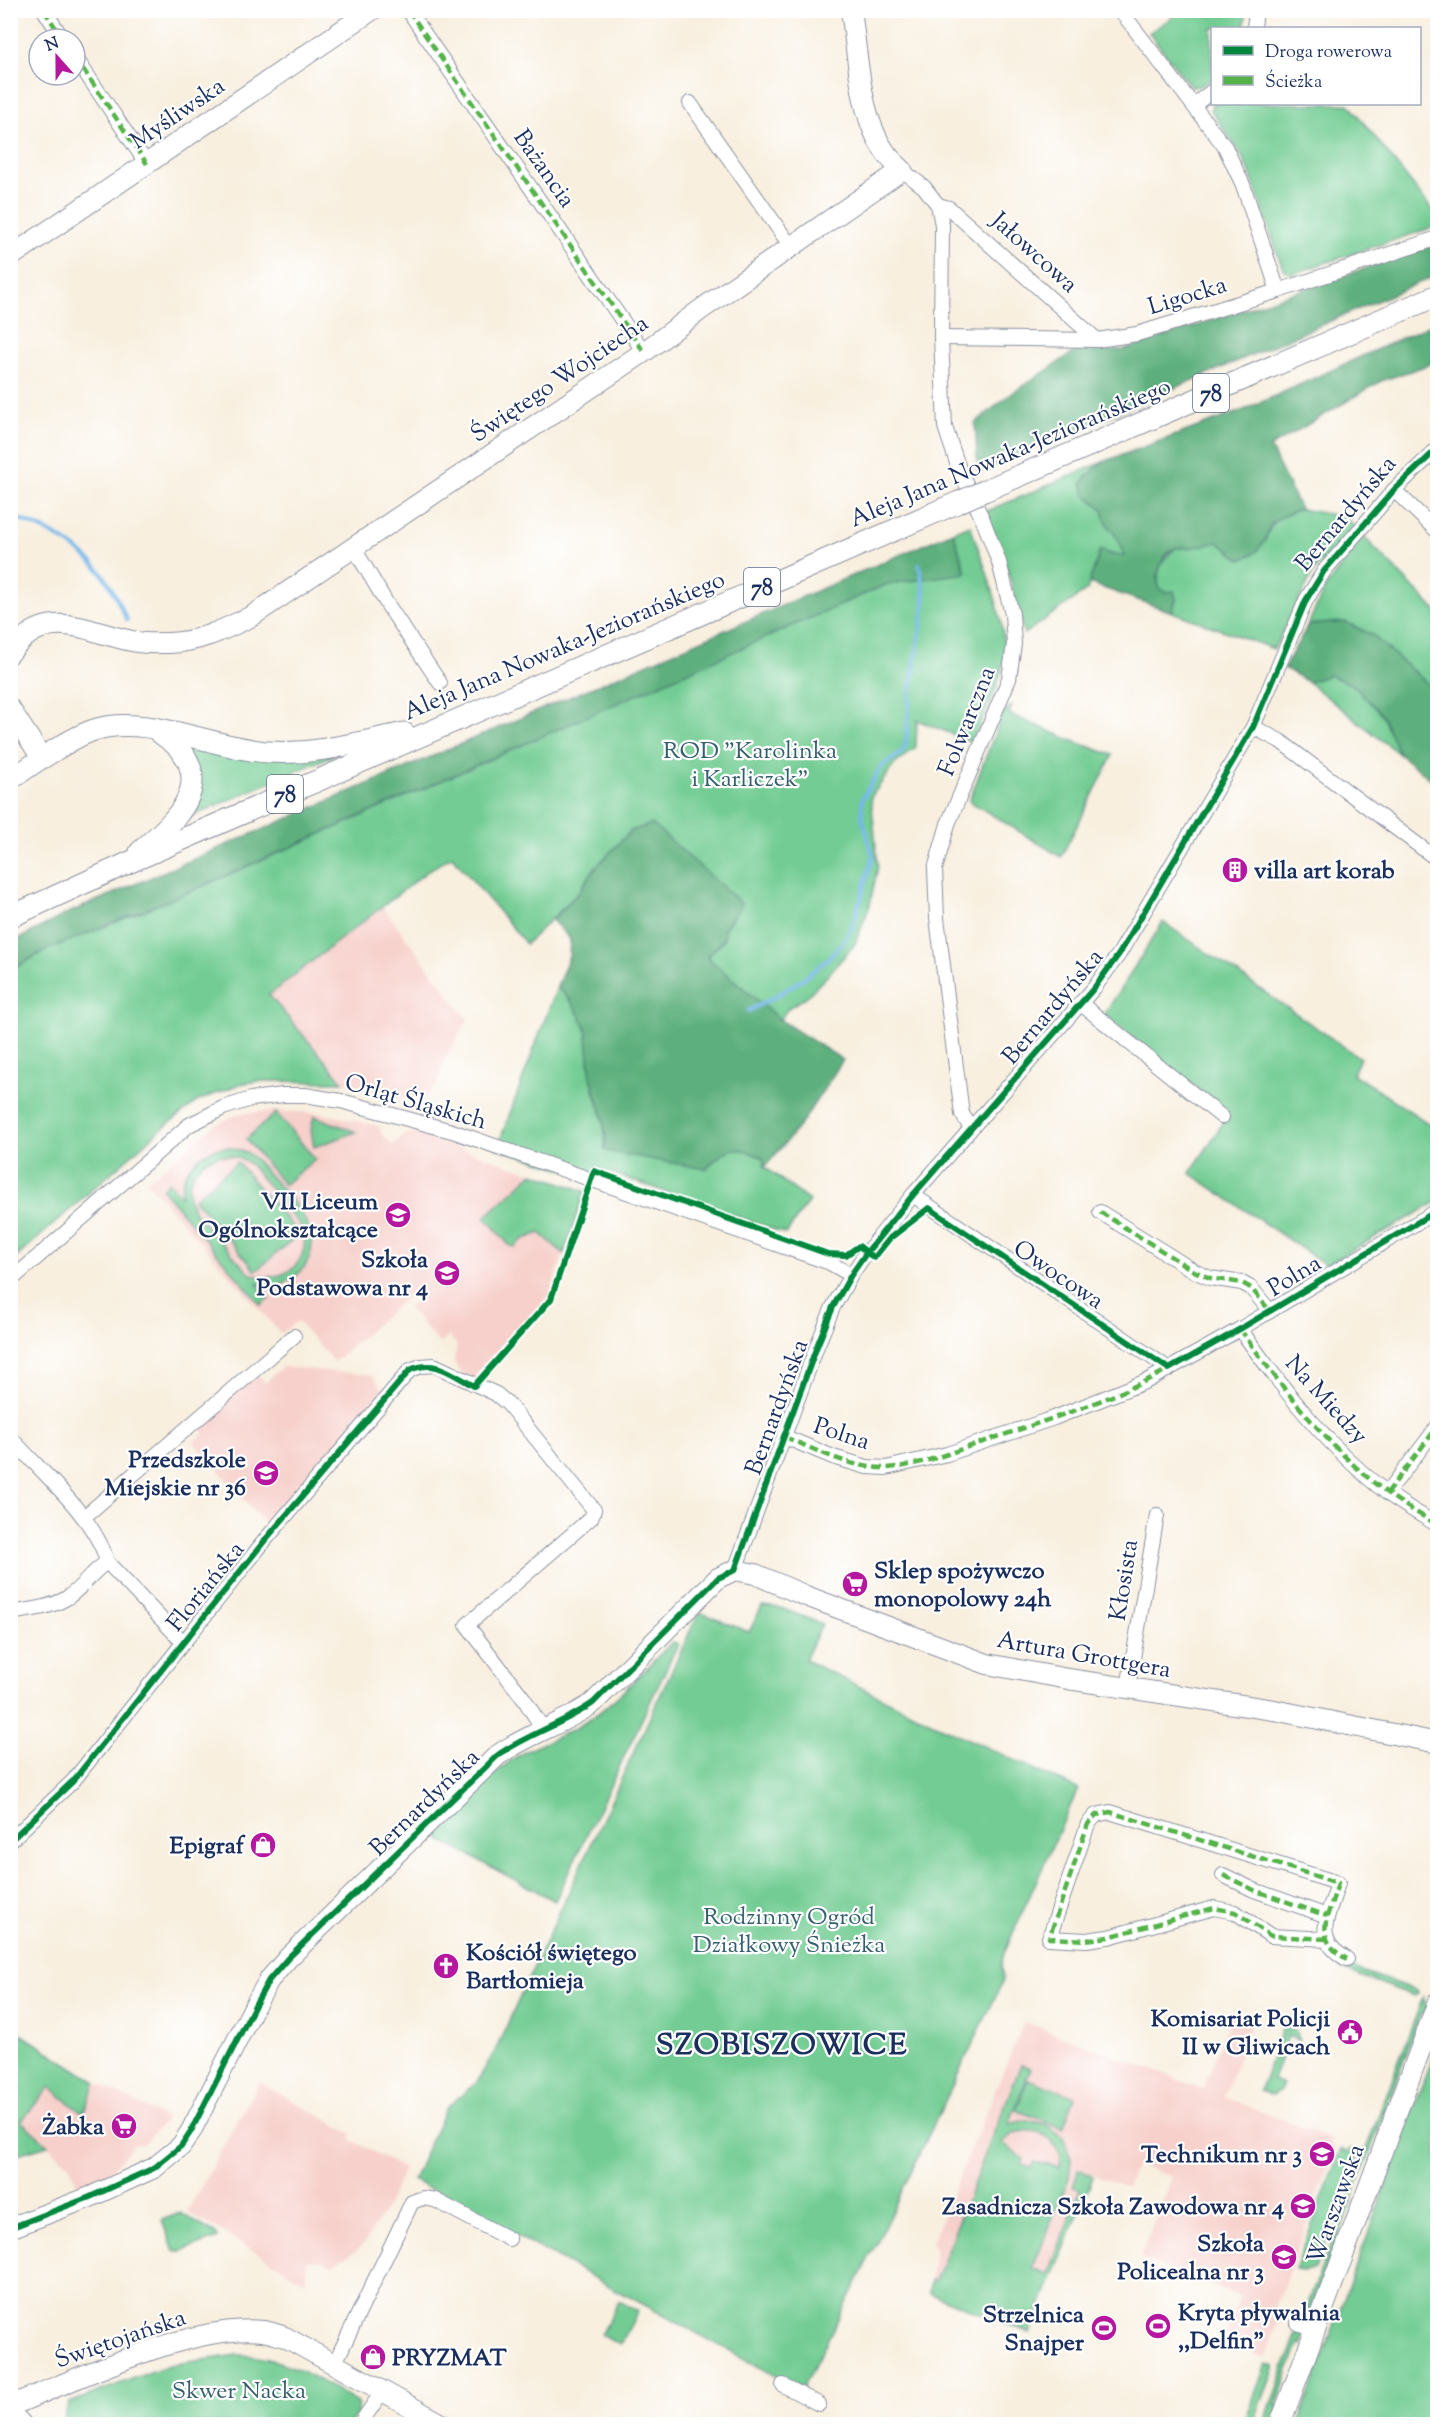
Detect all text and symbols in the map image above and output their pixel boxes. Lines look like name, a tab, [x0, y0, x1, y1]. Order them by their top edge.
north arrow	[27, 27, 87, 87]
legend	[1211, 27, 1421, 105]
text: N	[42, 32, 63, 58]
text: Droga rowerowa	[1265, 40, 1392, 66]
text: Ścieżka	[1265, 69, 1322, 96]
street label: Myśliwska	[124, 70, 232, 159]
street label: Bażancia	[504, 123, 583, 215]
street label: Jałowcowa	[981, 204, 1085, 302]
street label: Ligocka	[1144, 269, 1231, 325]
street label: Świętego Wojciecha	[464, 307, 656, 452]
street label: Aleja Jana Nowaka-Jeziorańskiego	[845, 371, 1177, 537]
road number: 78	[1193, 374, 1229, 412]
street label: Bernardyńska	[1288, 449, 1405, 580]
street label: Aleja Jana Nowaka-Jeziorańskiego	[399, 564, 731, 730]
road number: 78	[744, 568, 780, 606]
street label: Folwarczna	[931, 662, 1005, 782]
park label: ROD "Karolinka i Karliczek"	[663, 735, 837, 797]
road number: 78	[267, 775, 303, 813]
building icon: villa art korab	[1220, 855, 1250, 885]
place label: villa art korab	[1254, 855, 1395, 889]
street label: Bernardyńska	[995, 942, 1112, 1073]
street label: Orląt Śląskich	[340, 1066, 490, 1139]
place label: VII Liceum Ogólnokształcące	[198, 1186, 378, 1248]
school or university icon: VII Liceum Ogólnokształcące	[383, 1200, 413, 1230]
street label: Owocowa	[1006, 1233, 1110, 1319]
place label: Szkoła Podstawowa nr 4	[256, 1244, 429, 1306]
street label: Polna	[1262, 1247, 1328, 1306]
school or university icon: Szkoła Podstawowa nr 4	[432, 1258, 462, 1288]
street label: Bernardyńska	[738, 1335, 818, 1480]
street label: Na Miedzy	[1276, 1348, 1375, 1453]
street label: Polna	[809, 1410, 874, 1460]
place label: Przedszkole Miejskie nr 36	[105, 1444, 246, 1506]
school or university icon: Przedszkole Miejskie nr 36	[251, 1458, 281, 1488]
street label: Floriańska	[160, 1535, 254, 1640]
street label: Kłosista	[1102, 1537, 1148, 1623]
place label: Sklep spożywczo monopolowy 24h	[874, 1555, 1052, 1617]
supermarket icon: Sklep spożywczo monopolowy 24h	[840, 1569, 870, 1599]
street label: Artura Grottgera	[994, 1624, 1173, 1688]
street label: Bernardyńska	[362, 1742, 488, 1865]
place label: Epigraf	[169, 1830, 246, 1864]
shop icon: Epigraf	[248, 1830, 278, 1860]
park label: Rodzinny Ogród Działkowy Śnieżka	[693, 1901, 885, 1963]
place label: Kościół świętego Bartłomieja	[466, 1937, 637, 1999]
church icon: Kościół świętego Bartłomieja	[431, 1951, 461, 1981]
place label: Komisariat Policji II w Gliwicach	[1151, 2003, 1331, 2065]
public building icon: Komisariat Policji II w Gliwicach	[1335, 2017, 1365, 2047]
district label: SZOBISZOWICE	[656, 2025, 908, 2068]
place label: Żabka	[43, 2111, 105, 2145]
supermarket icon: Żabka	[109, 2111, 139, 2141]
place label: Technikum nr 3	[1141, 2139, 1302, 2173]
school or university icon: Technikum nr 3	[1307, 2139, 1337, 2169]
street label: Warszawska	[1299, 2140, 1374, 2270]
place label: Zasadnicza Szkoła Zawodowa nr 4	[942, 2191, 1284, 2225]
school or university icon: Zasadnicza Szkoła Zawodowa nr 4	[1288, 2191, 1318, 2221]
place label: Szkoła Policealna nr 3	[1117, 2228, 1265, 2290]
school or university icon: Szkoła Policealna nr 3	[1269, 2242, 1299, 2272]
place label: Kryta pływalnia ,,Delfin"	[1178, 2297, 1341, 2359]
place label: Strzelnica Snajper	[983, 2299, 1085, 2361]
street label: Świętojańska	[50, 2302, 191, 2378]
sports icon: Kryta pływalnia ,,Delfin"	[1143, 2311, 1173, 2341]
sports icon: Strzelnica Snajper	[1089, 2313, 1119, 2343]
shop icon: PRYZMAT	[358, 2342, 388, 2372]
place label: PRYZMAT	[392, 2342, 507, 2376]
park label: Skwer Nacka	[172, 2375, 306, 2409]

